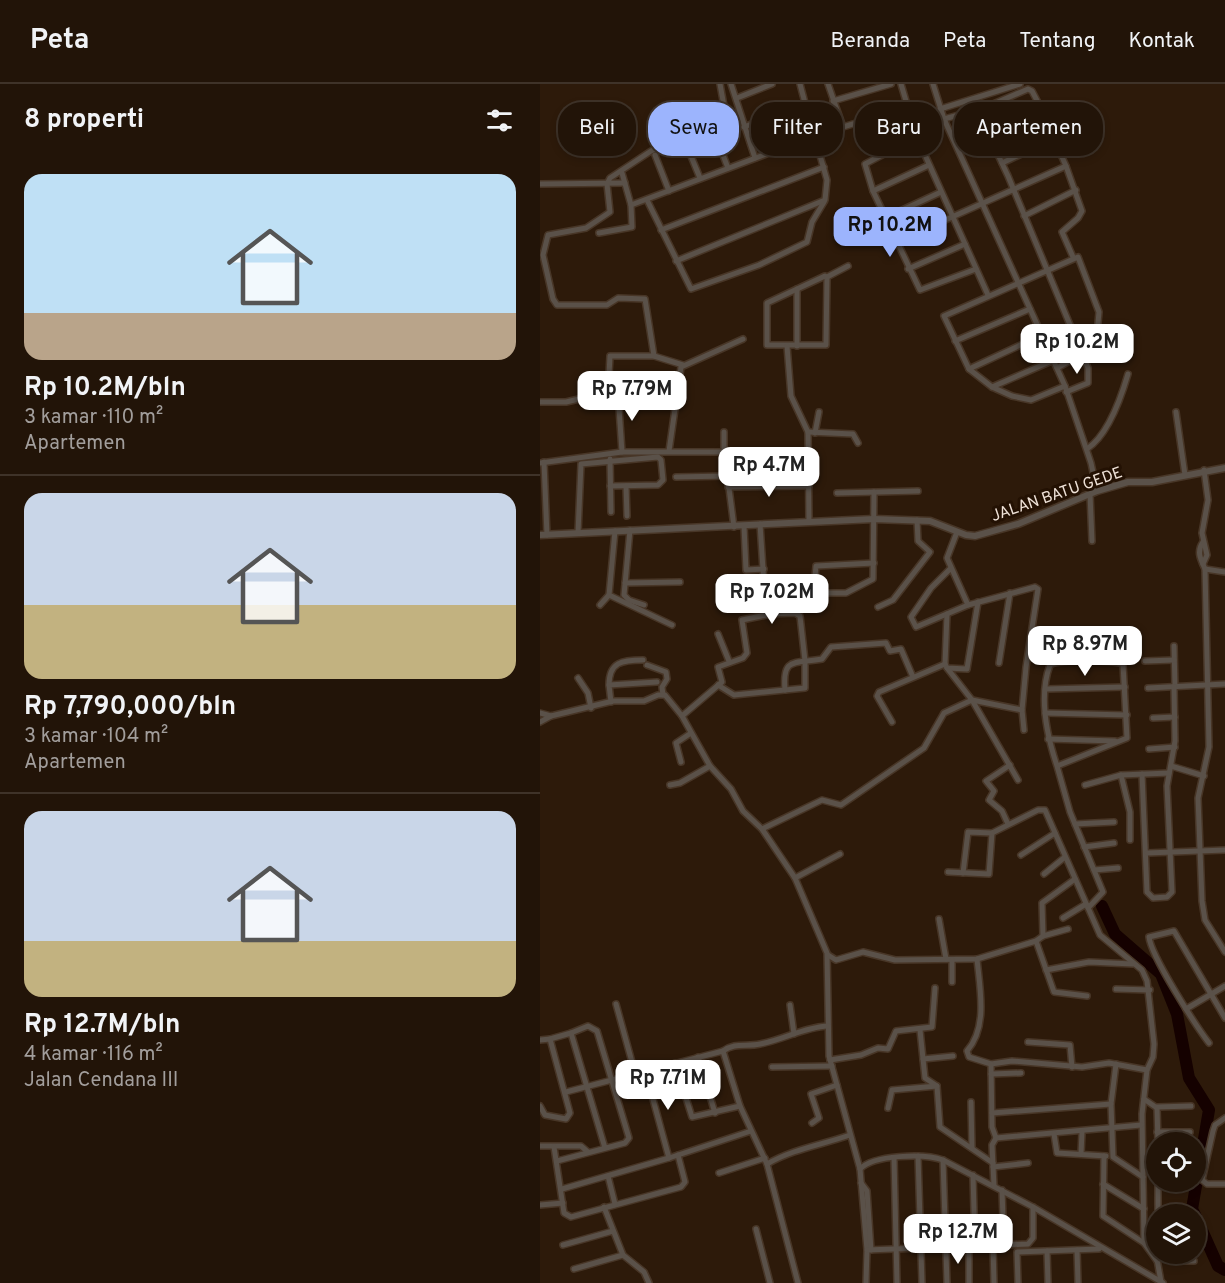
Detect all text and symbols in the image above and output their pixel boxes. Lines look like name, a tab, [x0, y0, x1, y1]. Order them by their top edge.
text: Peta	[30, 23, 89, 59]
text: Beranda	[831, 28, 910, 55]
text: Peta	[943, 28, 986, 55]
text: Tentang	[1019, 28, 1096, 55]
text: Kontak	[1129, 28, 1195, 55]
chip: Beli	[558, 102, 636, 156]
chip: Sewa	[648, 102, 739, 156]
chip: Filter	[751, 102, 843, 156]
chip: Baru	[855, 102, 942, 156]
chip: Apartemen	[954, 102, 1103, 156]
text: 8 properti	[24, 104, 144, 137]
icon: filters	[483, 104, 516, 137]
pin: Rp 10.2M	[828, 207, 952, 258]
icon: home	[216, 213, 324, 321]
text: Rp 10.2M	[848, 213, 932, 239]
pin: Rp 10.2M	[1015, 324, 1139, 375]
text: Rp 10.2M	[1035, 330, 1119, 356]
pin: Rp 7.79M	[570, 371, 694, 422]
text: Rp 10.2M/bln	[24, 372, 186, 405]
text: Rp 7.79M	[592, 377, 672, 403]
text: 3 kamar · 110 m²	[24, 405, 163, 431]
text: Apartemen	[24, 431, 126, 457]
pin: Rp 4.7M	[714, 447, 824, 498]
text: Rp 4.7M	[732, 453, 806, 479]
street label: JALAN BATU GEDE	[989, 463, 1125, 527]
icon: home	[216, 532, 324, 640]
pin: Rp 7.02M	[710, 574, 834, 625]
text: Rp 7.02M	[729, 580, 815, 606]
pin: Rp 8.97M	[1023, 626, 1147, 677]
text: Rp 8.97M	[1042, 632, 1128, 658]
text: Rp 7,790,000/bln	[24, 691, 236, 724]
text: 3 kamar · 104 m²	[24, 724, 168, 750]
text: Apartemen	[24, 750, 126, 776]
icon: home	[216, 850, 324, 958]
text: Rp 12.7M/bln	[24, 1009, 180, 1042]
text: 4 kamar · 116 m²	[24, 1042, 163, 1068]
pin: Rp 7.71M	[606, 1060, 730, 1111]
text: Rp 7.71M	[630, 1066, 706, 1092]
text: Jalan Cendana III	[24, 1068, 178, 1094]
map controls	[1146, 1132, 1206, 1264]
button: locate	[1146, 1132, 1206, 1192]
button: layers	[1146, 1204, 1206, 1264]
pin: Rp 12.7M	[896, 1214, 1020, 1265]
text: Rp 12.7M	[918, 1220, 998, 1246]

